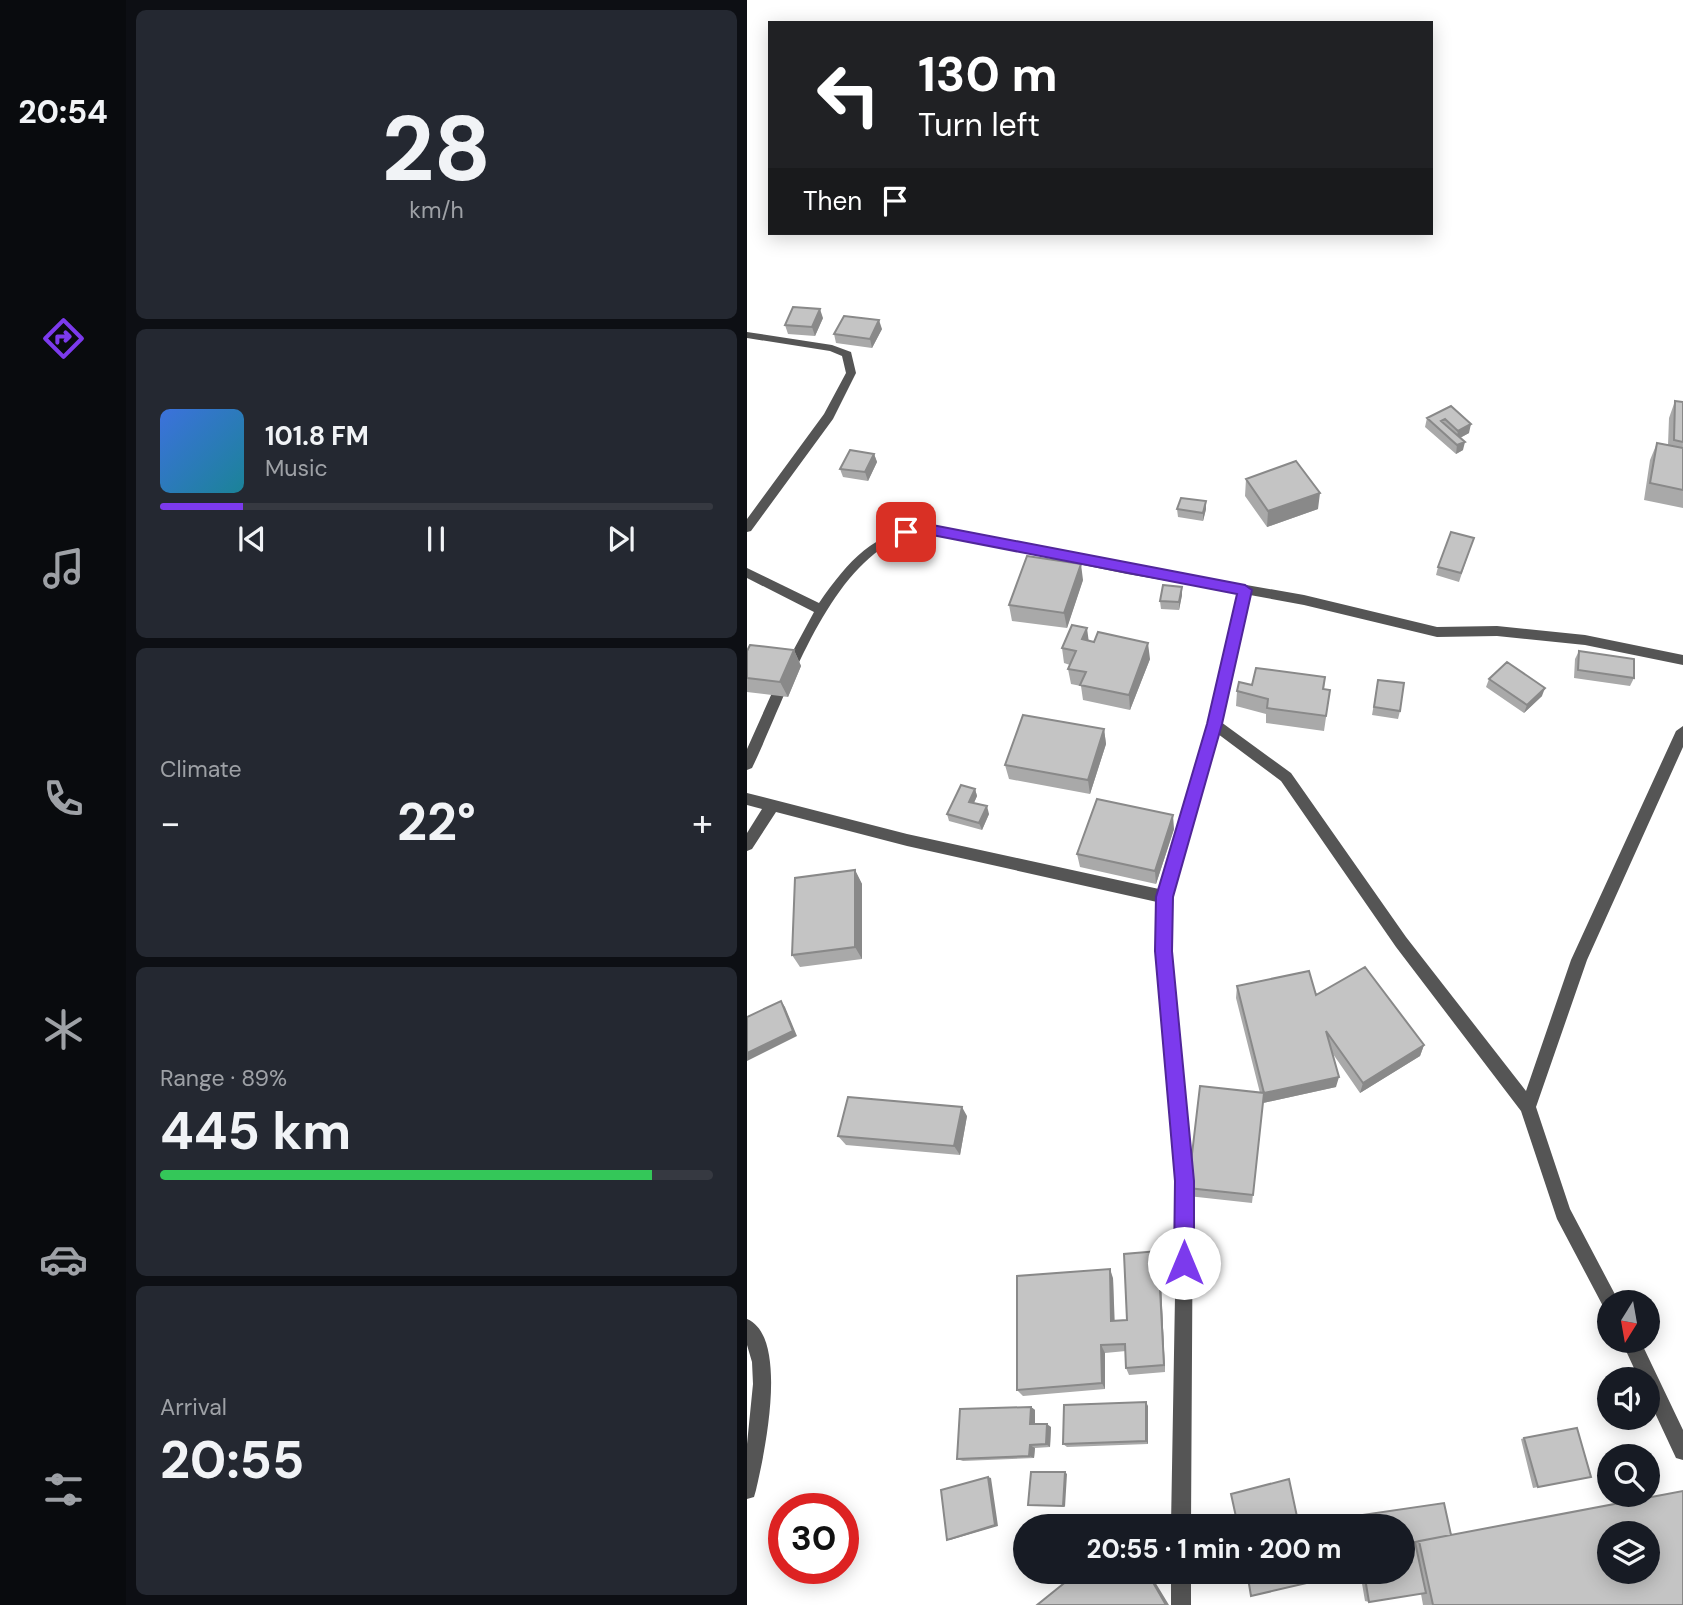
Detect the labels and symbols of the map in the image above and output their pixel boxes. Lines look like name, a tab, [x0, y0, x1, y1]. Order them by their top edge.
pin	[876, 502, 936, 562]
position arrow	[1147, 1226, 1221, 1300]
north arrow	[1597, 1290, 1661, 1353]
speed limit sign: 30	[768, 1493, 859, 1584]

